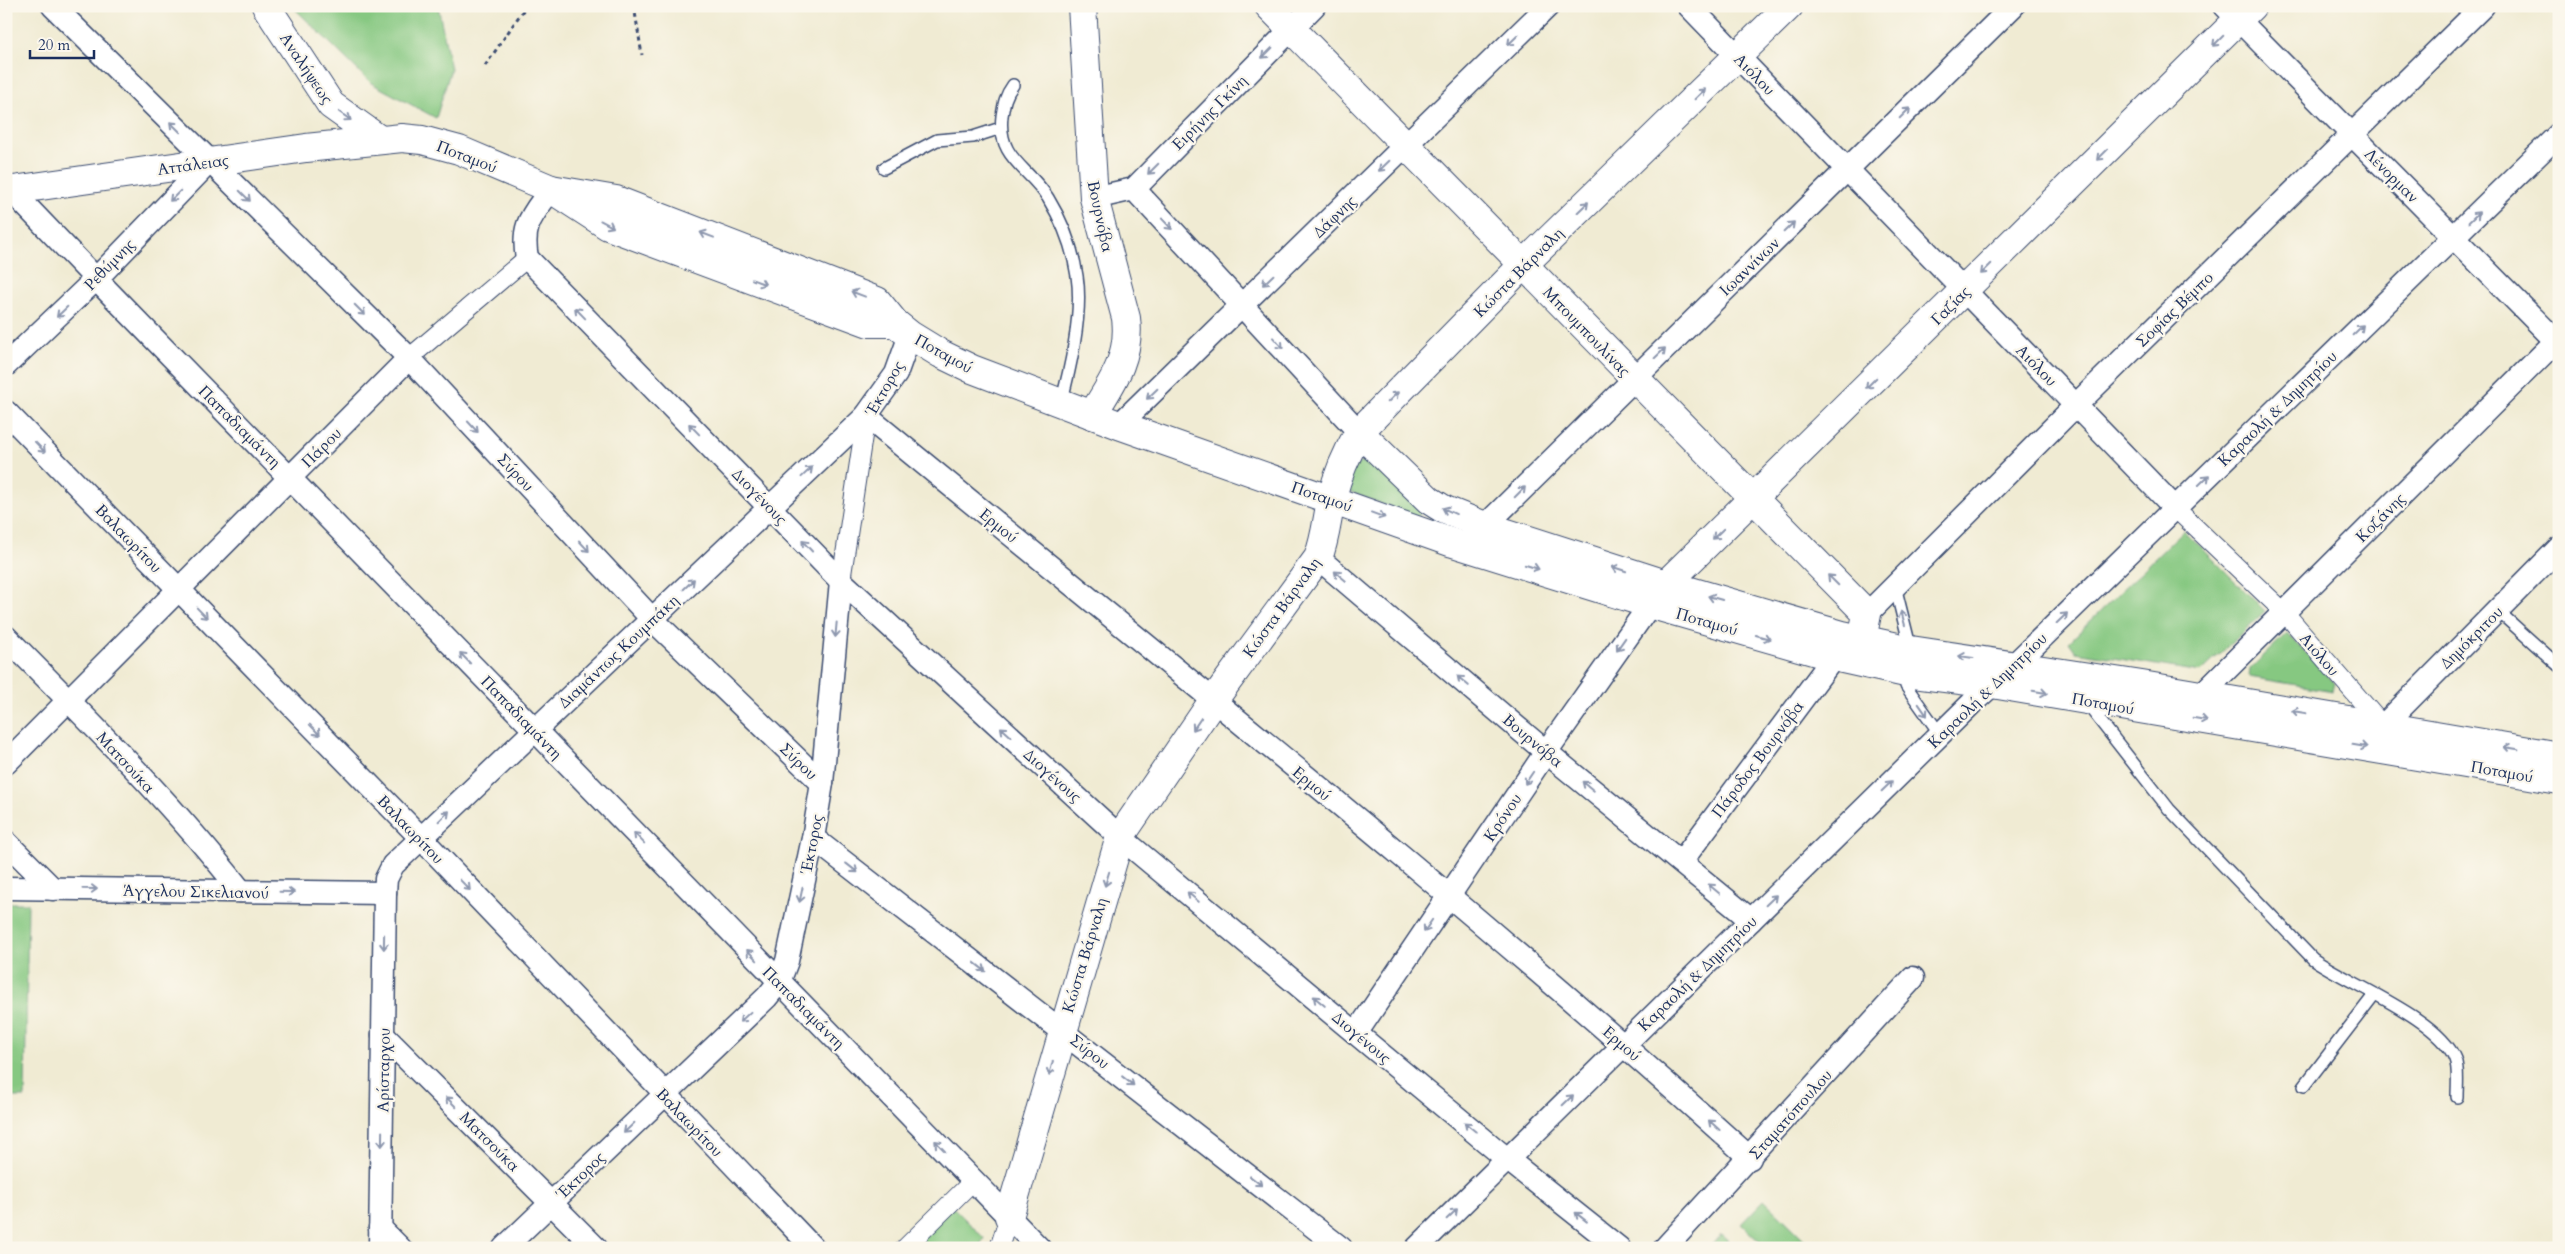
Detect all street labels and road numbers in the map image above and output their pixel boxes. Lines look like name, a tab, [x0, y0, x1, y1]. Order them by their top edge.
street label: Αναλήψεως	[274, 29, 338, 109]
street label: Αιόλου	[1729, 49, 1780, 101]
street label: Ειρήνης Γκίνη	[1167, 70, 1252, 155]
street label: Ποταμού	[433, 135, 500, 179]
street label: Λένορμαν	[2359, 144, 2423, 208]
street label: Αττάλειας	[156, 149, 230, 181]
street label: Βουρνόβα	[1082, 179, 1118, 254]
street label: Δάφνης	[1308, 190, 1361, 243]
street label: Κώστα Βάρναλη	[1469, 223, 1569, 323]
street label: Ιωαννίνων	[1715, 232, 1785, 301]
street label: Ρεθύμνης	[79, 234, 140, 296]
street label: Σοφίας Βέμπο	[2131, 267, 2219, 352]
street label: Γαζίας	[1926, 281, 1975, 330]
street label: Μπουμπουλίνας	[1538, 282, 1635, 382]
street label: Ποταμού	[911, 329, 976, 379]
street label: Αιόλου	[2011, 340, 2062, 392]
street label: Καραολή & Δημητρίου	[2213, 346, 2342, 471]
street label: Έκτορος	[860, 357, 910, 421]
street label: Παπαδιαμάντη	[193, 381, 285, 473]
street label: Πάρου	[297, 423, 347, 473]
street label: Σύρου	[492, 449, 539, 497]
street label: Διογένους	[727, 464, 792, 530]
street label: Ποταμού	[1288, 476, 1355, 518]
street label: Κοζάνης	[2351, 488, 2411, 547]
street label: Βαλαωρίτου	[90, 500, 167, 578]
street label: Ερμού	[974, 503, 1022, 548]
street label: Κώστα Βάρναλη	[1238, 553, 1326, 662]
street label: Διαμάντως Κουμπάκη	[554, 590, 684, 714]
street label: Δημόκριτου	[2435, 601, 2508, 674]
street label: Ποταμού	[1673, 603, 1740, 641]
street label: Καραολή & Δημητρίου	[1923, 628, 2052, 753]
street label: Αιόλου	[2294, 628, 2344, 681]
street label: Παπαδιαμάντη	[476, 671, 567, 764]
street label: Ποταμού	[2070, 688, 2136, 720]
street label: Πάροδος Βουρνόβα	[1707, 696, 1809, 822]
street label: Βουρνόβα	[1498, 709, 1567, 773]
street label: Ματσούκα	[91, 727, 160, 798]
street label: Σύρου	[775, 738, 822, 785]
street label: Διογένους	[1019, 744, 1086, 808]
street label: Ποταμού	[2469, 756, 2535, 788]
street label: Ερμού	[1287, 761, 1335, 806]
street label: Κρόνου	[1479, 789, 1527, 846]
street label: Βαλαωρίτου	[372, 791, 449, 869]
street label: Έκτορος	[795, 812, 829, 877]
street label: Άγγελου Σικελιανού	[123, 880, 269, 904]
street label: Κώστα Βάρναλη	[1057, 895, 1113, 1015]
street label: Καραολή & Δημητρίου	[1633, 911, 1762, 1036]
street label: Παπαδιαμάντη	[757, 962, 849, 1054]
street label: Διογένους	[1327, 1007, 1396, 1069]
street label: Ερμού	[1598, 1021, 1645, 1066]
street label: Αρίσταρχου	[372, 1028, 396, 1112]
street label: Σύρου	[1065, 1029, 1114, 1074]
street label: Σταματόπουλου	[1744, 1065, 1837, 1165]
street label: Βαλαωρίτου	[651, 1084, 728, 1162]
street label: Ματσούκα	[454, 1107, 524, 1177]
street label: Έκτορος	[551, 1147, 610, 1205]

